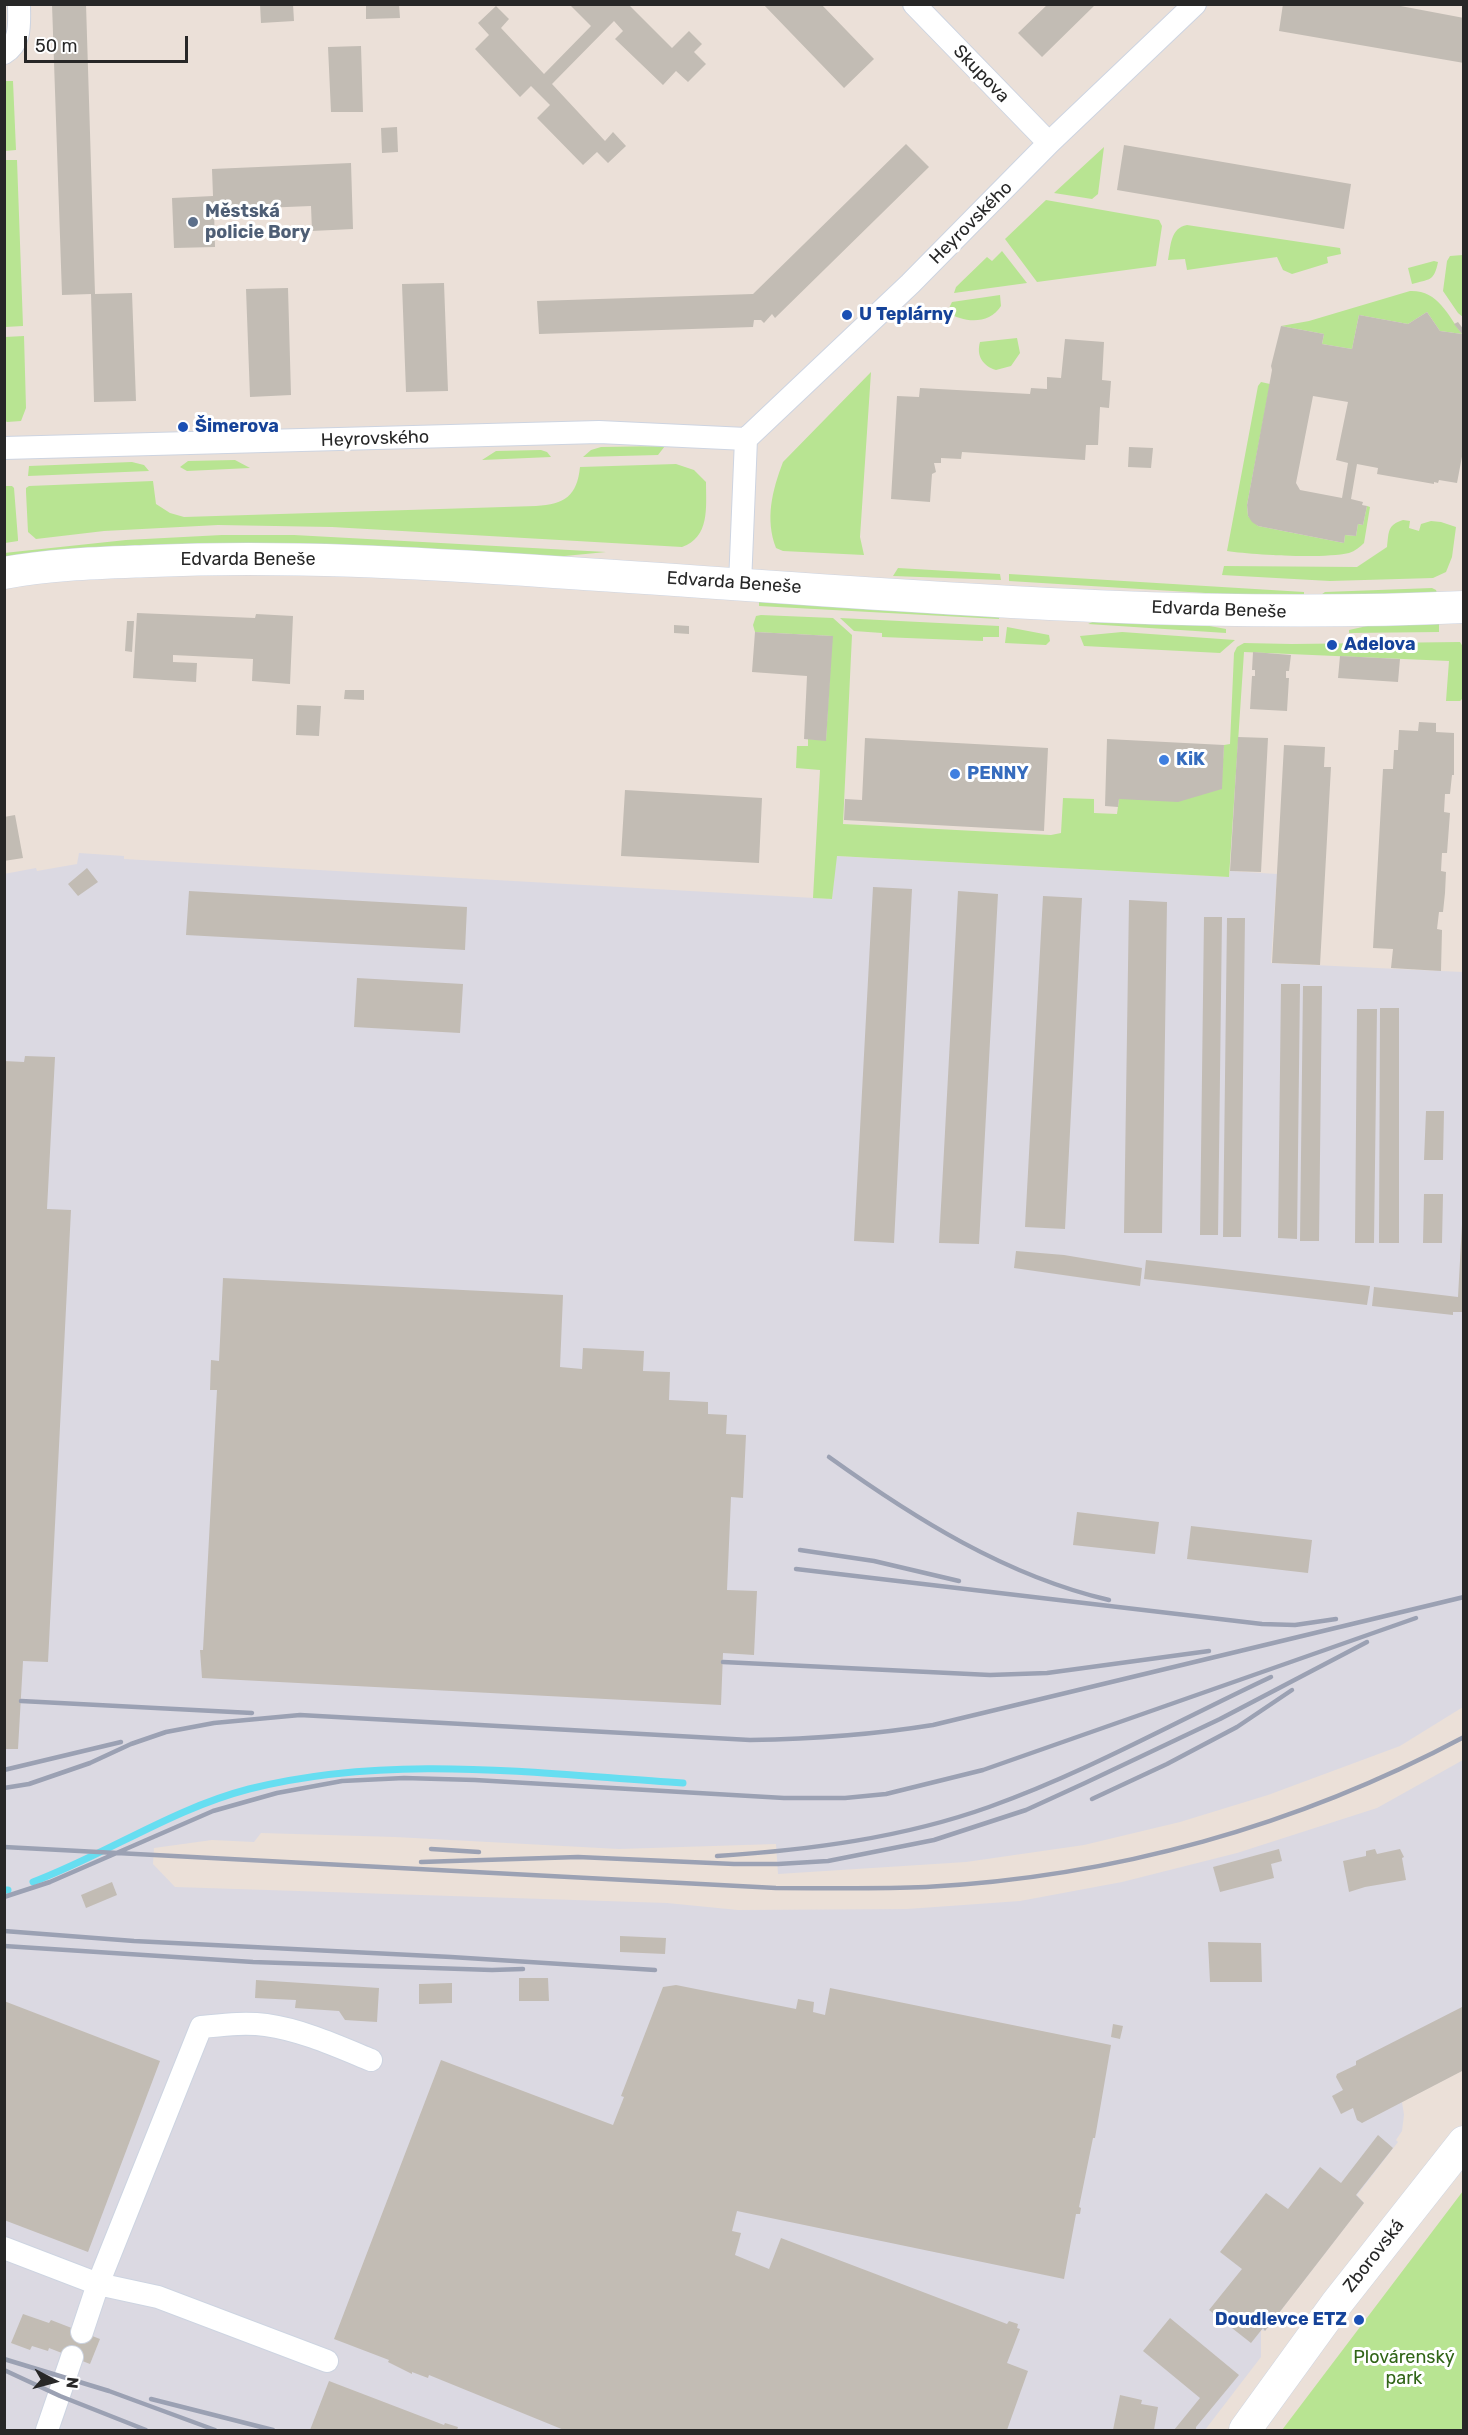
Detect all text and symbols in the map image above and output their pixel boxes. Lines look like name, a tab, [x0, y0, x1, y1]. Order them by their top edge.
scale bar	[27, 24, 190, 62]
text: 50 m	[35, 35, 78, 57]
street label: Skupova	[948, 41, 1014, 107]
street label: Heyrovského	[925, 177, 1017, 269]
place label: Městská policie Bory	[205, 201, 311, 244]
marker: Městská policie Bory	[186, 215, 200, 229]
place label: U Teplárny	[859, 304, 954, 326]
marker: U Teplárny	[840, 308, 854, 322]
place label: Šimerova	[195, 416, 279, 438]
marker: Šimerova	[176, 420, 190, 434]
street label: Heyrovského	[321, 426, 429, 452]
street label: Edvarda Beneše	[180, 549, 316, 571]
street label: Edvarda Beneše	[666, 568, 802, 598]
street label: Edvarda Beneše	[1151, 597, 1287, 623]
place label: Adelova	[1344, 634, 1416, 656]
marker: Adelova	[1325, 638, 1339, 652]
place label: KiK	[1176, 749, 1205, 771]
marker: KiK	[1157, 753, 1171, 767]
place label: PENNY	[967, 763, 1029, 785]
marker: PENNY	[948, 767, 962, 781]
street label: Zborovská	[1339, 2215, 1409, 2297]
place label: Doudlevce ETZ	[1215, 2309, 1347, 2331]
marker: Doudlevce ETZ	[1352, 2313, 1366, 2327]
park label: Plovárenský park	[1353, 2347, 1455, 2390]
north arrow	[24, 2351, 84, 2411]
text: N	[62, 2376, 82, 2390]

